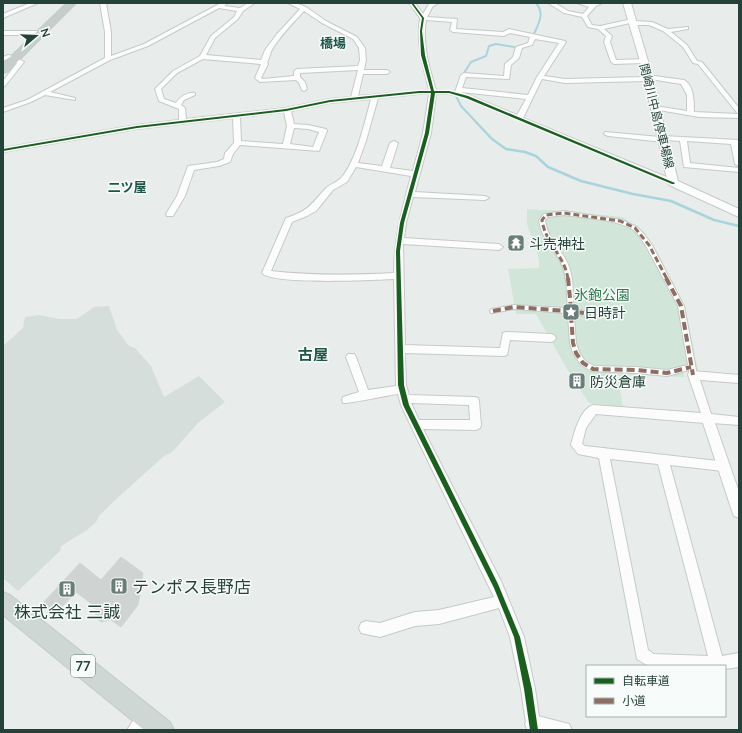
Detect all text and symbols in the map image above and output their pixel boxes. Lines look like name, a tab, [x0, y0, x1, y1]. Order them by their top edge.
north arrow	[16, 16, 56, 56]
text: N	[38, 26, 53, 39]
district label: 橋場	[320, 35, 346, 51]
street label: 関崎川中島停車場線	[637, 62, 677, 170]
district label: 二ツ屋	[107, 179, 147, 195]
temple icon: 斗売神社	[506, 233, 526, 253]
place label: 斗売神社	[529, 235, 585, 252]
park label: 氷鉋公園	[574, 286, 630, 303]
place icon: 日時計	[561, 302, 581, 322]
place label: 日時計	[584, 304, 626, 321]
district label: 古屋	[298, 345, 328, 363]
building icon: 防災倉庫	[567, 371, 587, 391]
place label: 防災倉庫	[590, 373, 646, 390]
building icon: テンポス長野店	[109, 576, 129, 596]
place label: テンポス長野店	[132, 576, 251, 597]
building icon: 株式会社 三誠	[57, 579, 77, 599]
place label: 株式会社 三誠	[14, 601, 120, 622]
road number: 77	[71, 655, 95, 677]
legend	[586, 665, 726, 717]
text: 自転車道	[622, 673, 670, 688]
text: 小道	[622, 693, 646, 708]

